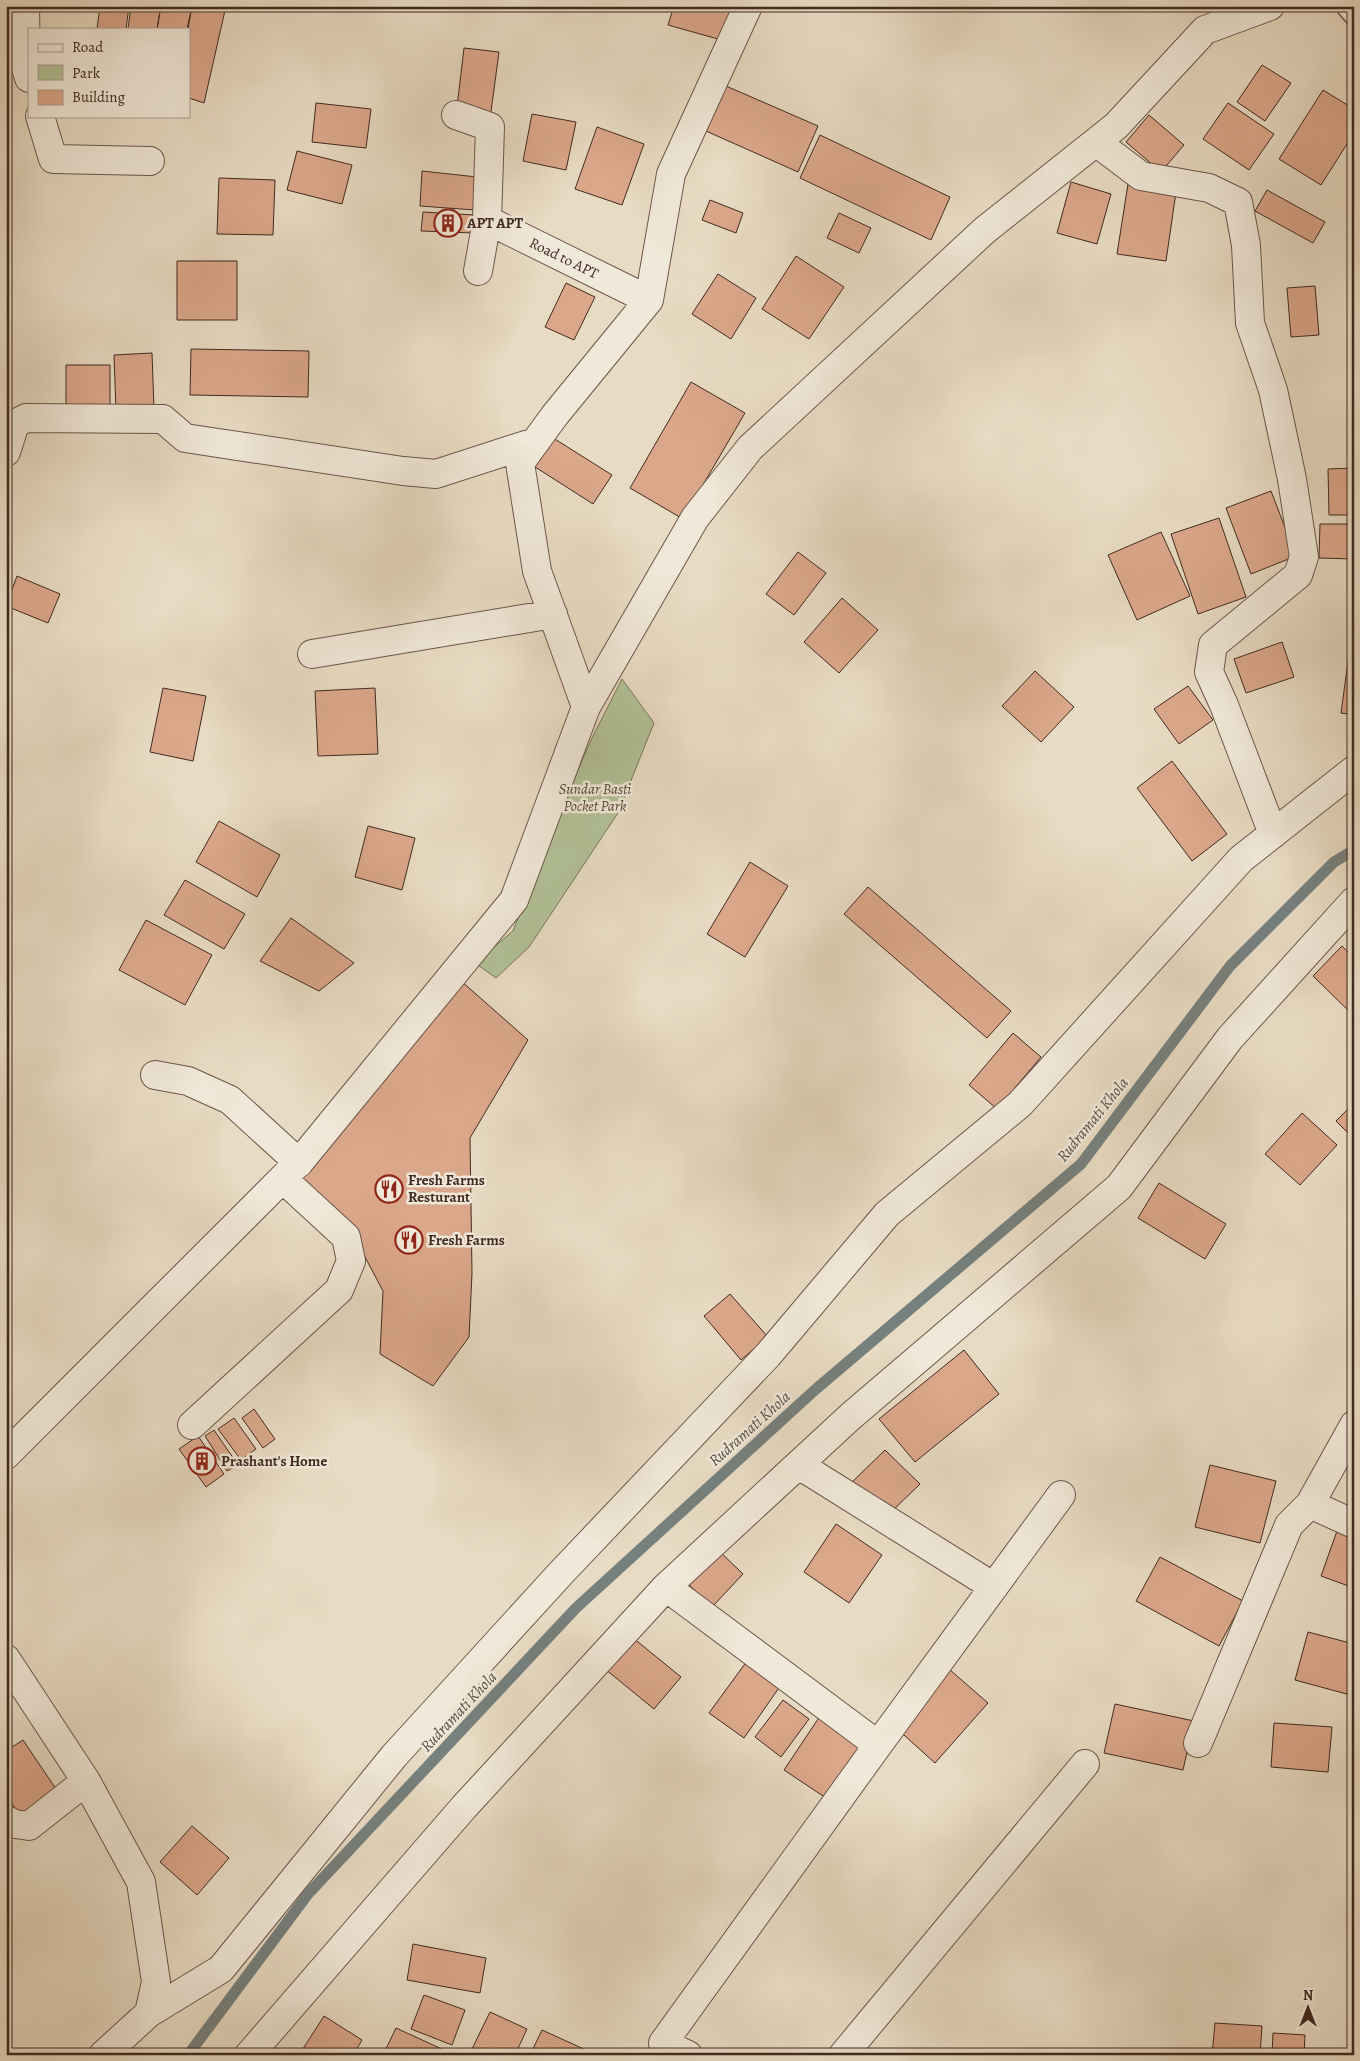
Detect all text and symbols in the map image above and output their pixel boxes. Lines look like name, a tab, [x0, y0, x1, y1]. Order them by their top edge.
legend	[28, 28, 190, 118]
text: Road	[72, 37, 104, 57]
text: Park	[72, 63, 101, 83]
text: Building	[72, 87, 125, 107]
building icon: APT APT	[433, 208, 463, 238]
place label: APT APT	[466, 213, 523, 233]
street label: Road to APT	[526, 233, 603, 284]
park label: Sundar Basti Pocket Park	[559, 779, 631, 816]
water label: Rudramati Khola	[1052, 1072, 1134, 1167]
place label: Fresh Farms Resturant	[408, 1170, 485, 1207]
restaurant icon: Fresh Farms Resturant	[374, 1174, 404, 1204]
restaurant icon: Fresh Farms	[394, 1225, 424, 1255]
place label: Fresh Farms	[428, 1230, 505, 1250]
water label: Rudramati Khola	[704, 1386, 796, 1471]
building icon: Prashant's Home	[187, 1446, 217, 1476]
place label: Prashant's Home	[221, 1451, 327, 1471]
water label: Rudramati Khola	[416, 1666, 502, 1757]
north arrow	[1282, 1984, 1332, 2034]
text: N	[1303, 1986, 1313, 2005]

